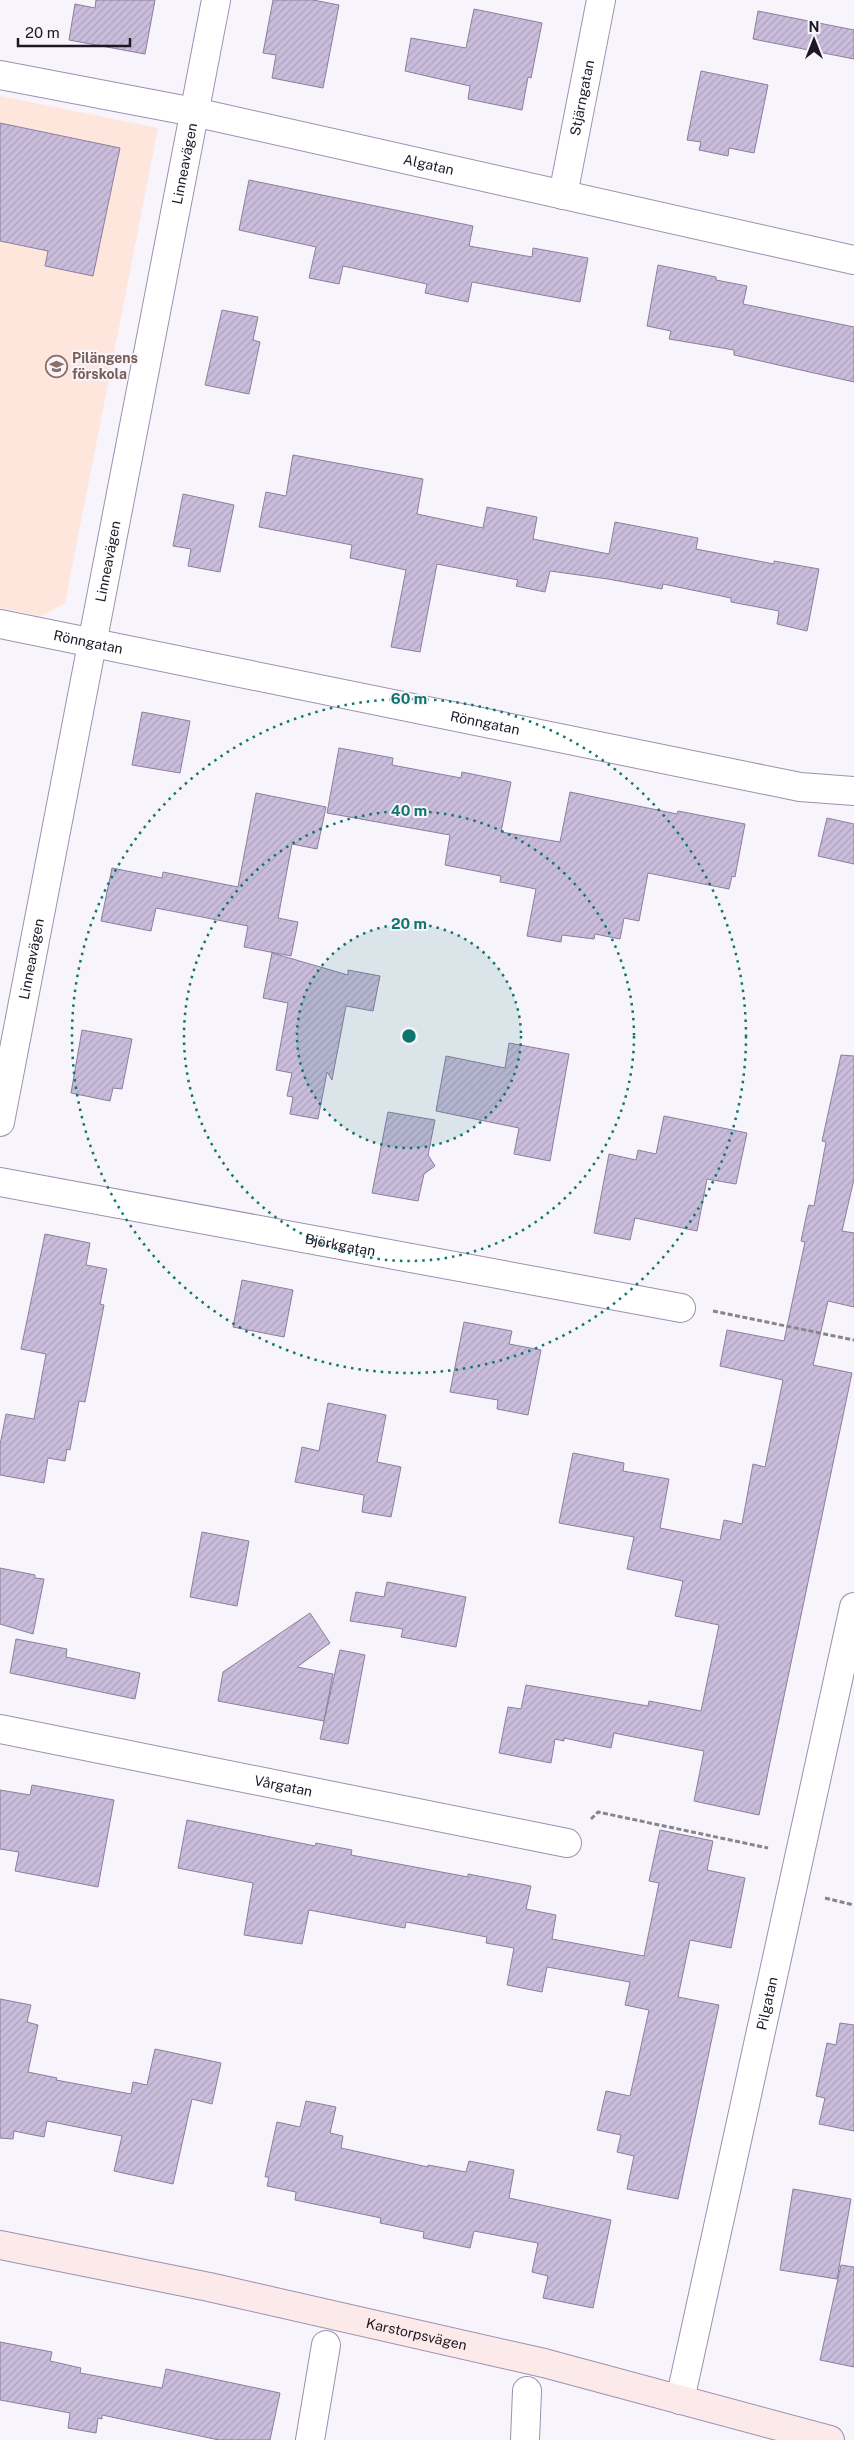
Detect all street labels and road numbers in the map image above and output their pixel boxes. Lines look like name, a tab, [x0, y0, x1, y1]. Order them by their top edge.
street label: Stjärngatan	[567, 59, 597, 137]
street label: Linneavägen	[169, 122, 200, 206]
street label: Algatan	[402, 151, 456, 178]
street label: Linneavägen	[92, 519, 124, 603]
street label: Rönngatan	[52, 627, 124, 657]
street label: Rönngatan	[449, 708, 521, 738]
street label: Linneavägen	[16, 917, 47, 1001]
street label: Björkgatan	[304, 1231, 377, 1259]
street label: Vårgatan	[253, 1772, 314, 1800]
street label: Pilgatan	[753, 1975, 781, 2032]
street label: Karstorpsvägen	[365, 2315, 468, 2353]

